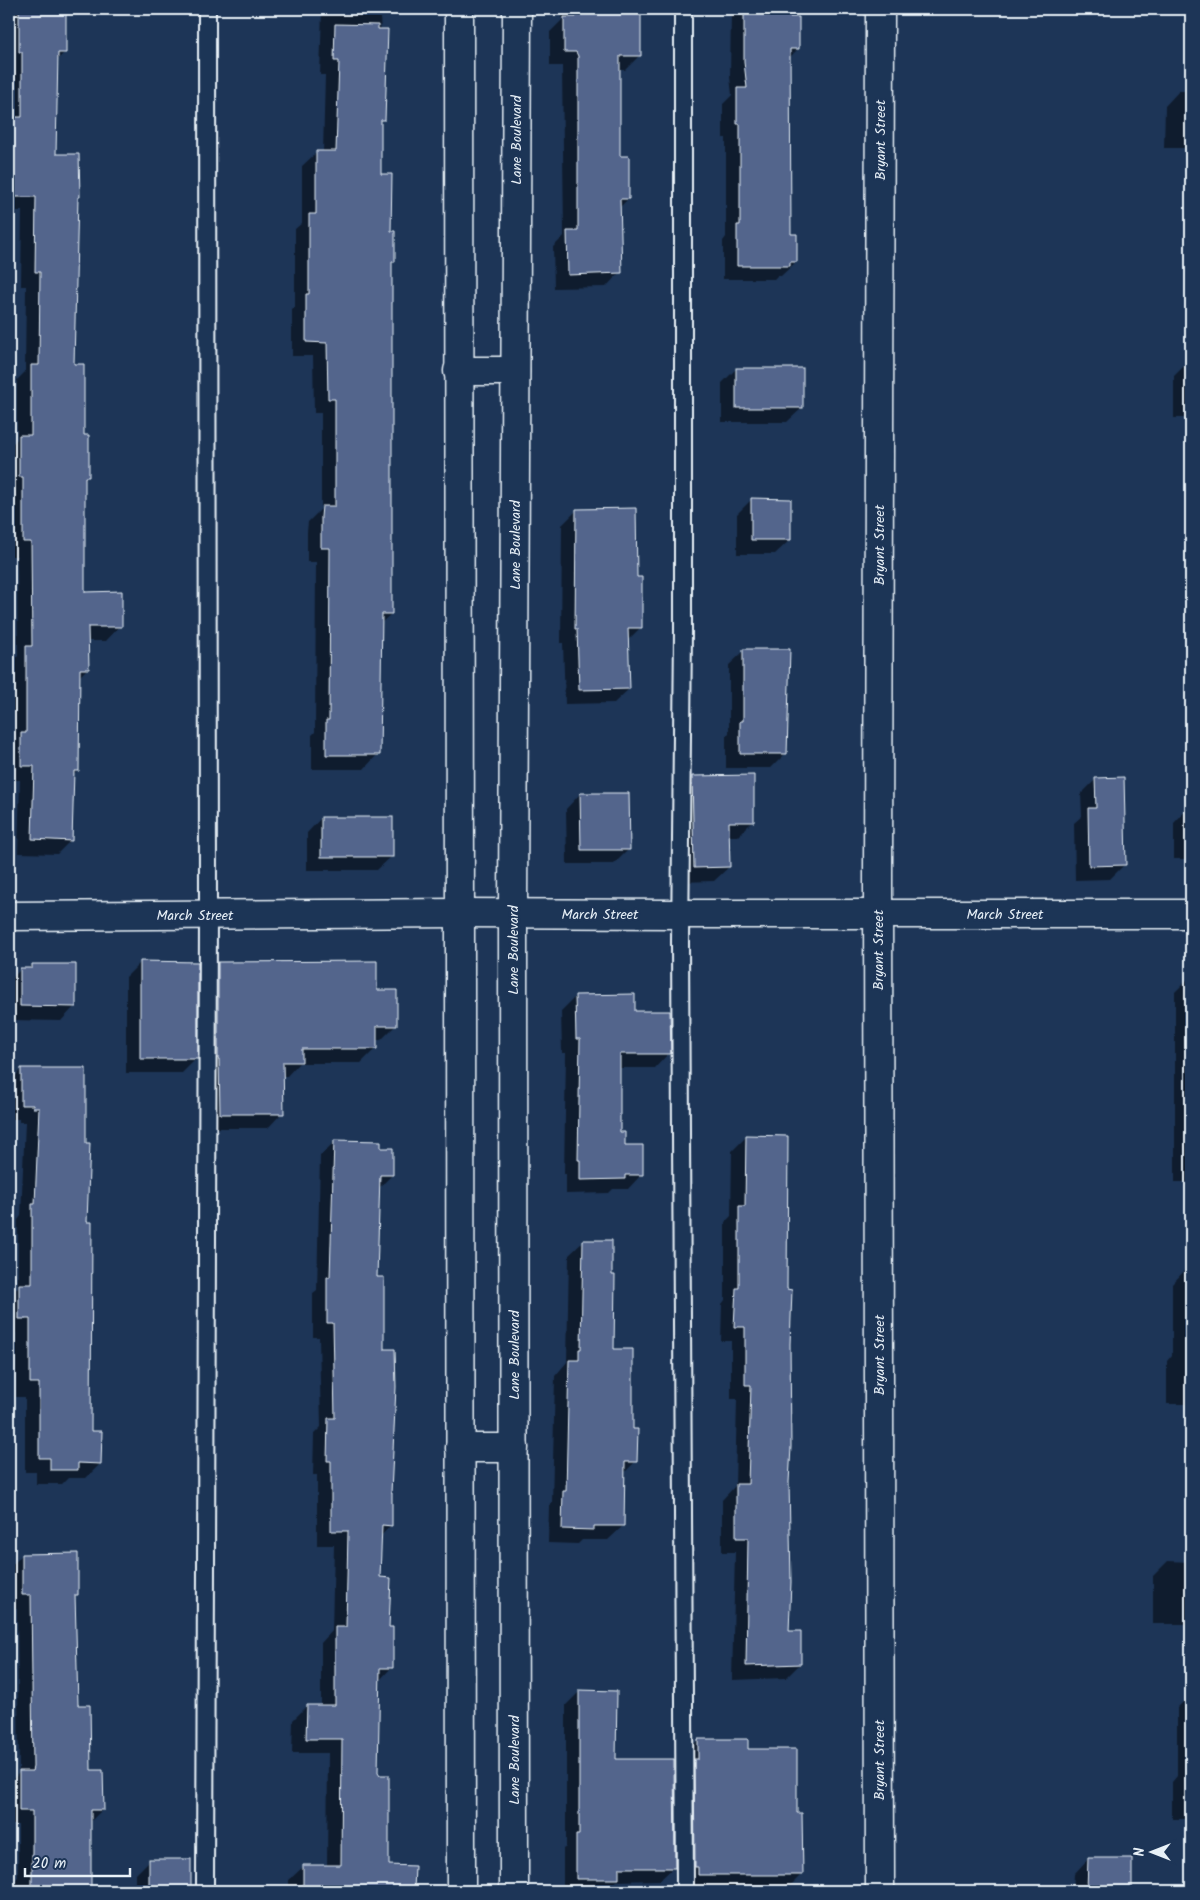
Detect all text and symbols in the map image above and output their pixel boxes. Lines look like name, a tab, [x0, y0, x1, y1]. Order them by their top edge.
street label: Lane Boulevard	[506, 94, 528, 185]
street label: Bryant Street	[870, 99, 892, 180]
street label: Lane Boulevard	[505, 499, 527, 590]
street label: Bryant Street	[869, 504, 891, 585]
street label: Lane Boulevard	[503, 904, 525, 995]
street label: March Street	[561, 904, 639, 926]
street label: March Street	[966, 904, 1044, 926]
street label: March Street	[156, 905, 234, 927]
street label: Bryant Street	[868, 909, 890, 990]
street label: Lane Boulevard	[504, 1309, 526, 1400]
street label: Bryant Street	[869, 1314, 891, 1395]
street label: Lane Boulevard	[504, 1714, 526, 1805]
street label: Bryant Street	[869, 1719, 891, 1800]
north arrow	[1128, 1828, 1178, 1878]
scale bar	[25, 1845, 130, 1877]
text: N	[1129, 1847, 1151, 1856]
text: 20 m	[32, 1852, 66, 1876]

